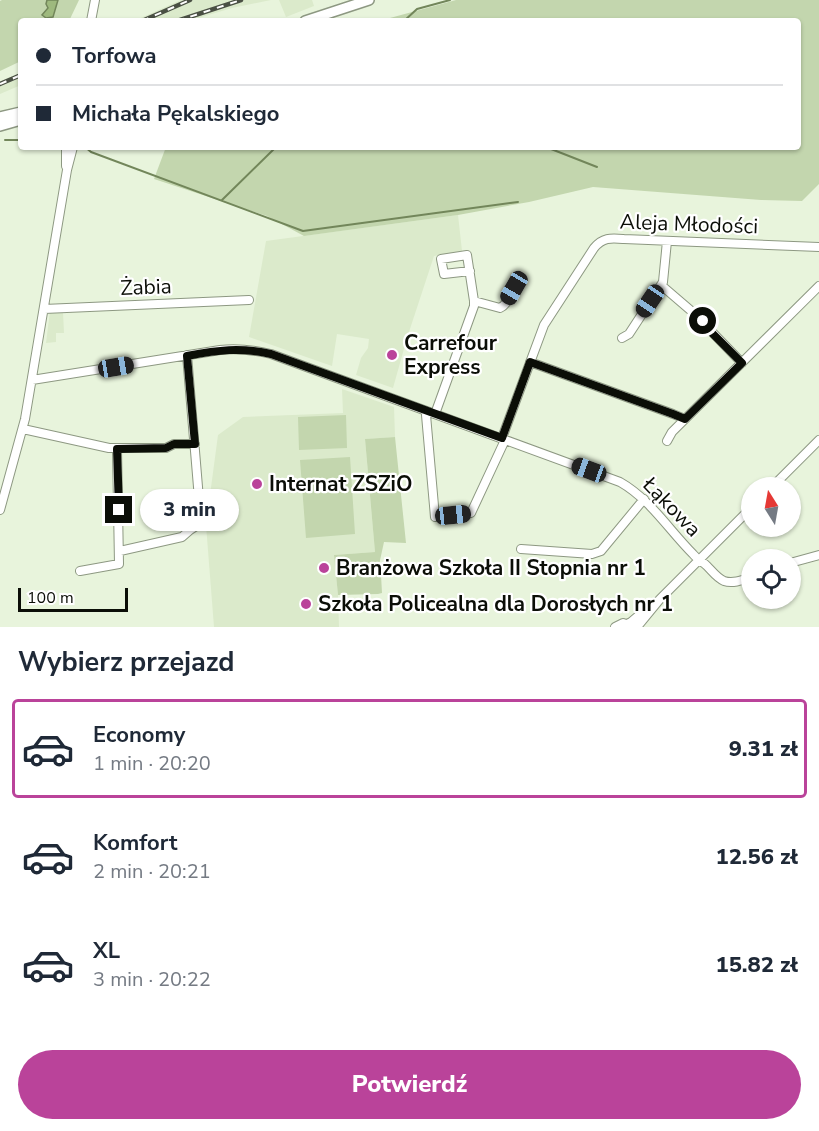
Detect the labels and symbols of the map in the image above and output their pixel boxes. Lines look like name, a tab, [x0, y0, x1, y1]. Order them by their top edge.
street label: Aleja Młodości	[619, 208, 759, 240]
car	[497, 268, 531, 308]
street label: Żabia	[120, 272, 172, 302]
car	[632, 281, 668, 321]
route start	[689, 307, 716, 334]
place label: Carrefour Express	[404, 329, 498, 381]
marker: Carrefour Express	[385, 348, 399, 362]
car	[97, 355, 135, 379]
car	[569, 455, 609, 485]
place label: Internat ZSZiO	[269, 470, 412, 498]
street label: Łąkowa	[636, 470, 707, 543]
marker: Internat ZSZiO	[250, 477, 264, 491]
north arrow	[741, 477, 801, 537]
callout: 3 min	[140, 489, 239, 531]
route end	[105, 496, 132, 523]
car	[434, 504, 472, 526]
place label: Branżowa Szkoła II Stopnia nr 1	[336, 554, 646, 582]
marker: Branżowa Szkoła II Stopnia nr 1	[317, 561, 331, 575]
scale bar	[18, 585, 128, 612]
place label: Szkoła Policealna dla Dorosłych nr 1	[318, 590, 673, 618]
marker: Szkoła Policealna dla Dorosłych nr 1	[299, 597, 313, 611]

